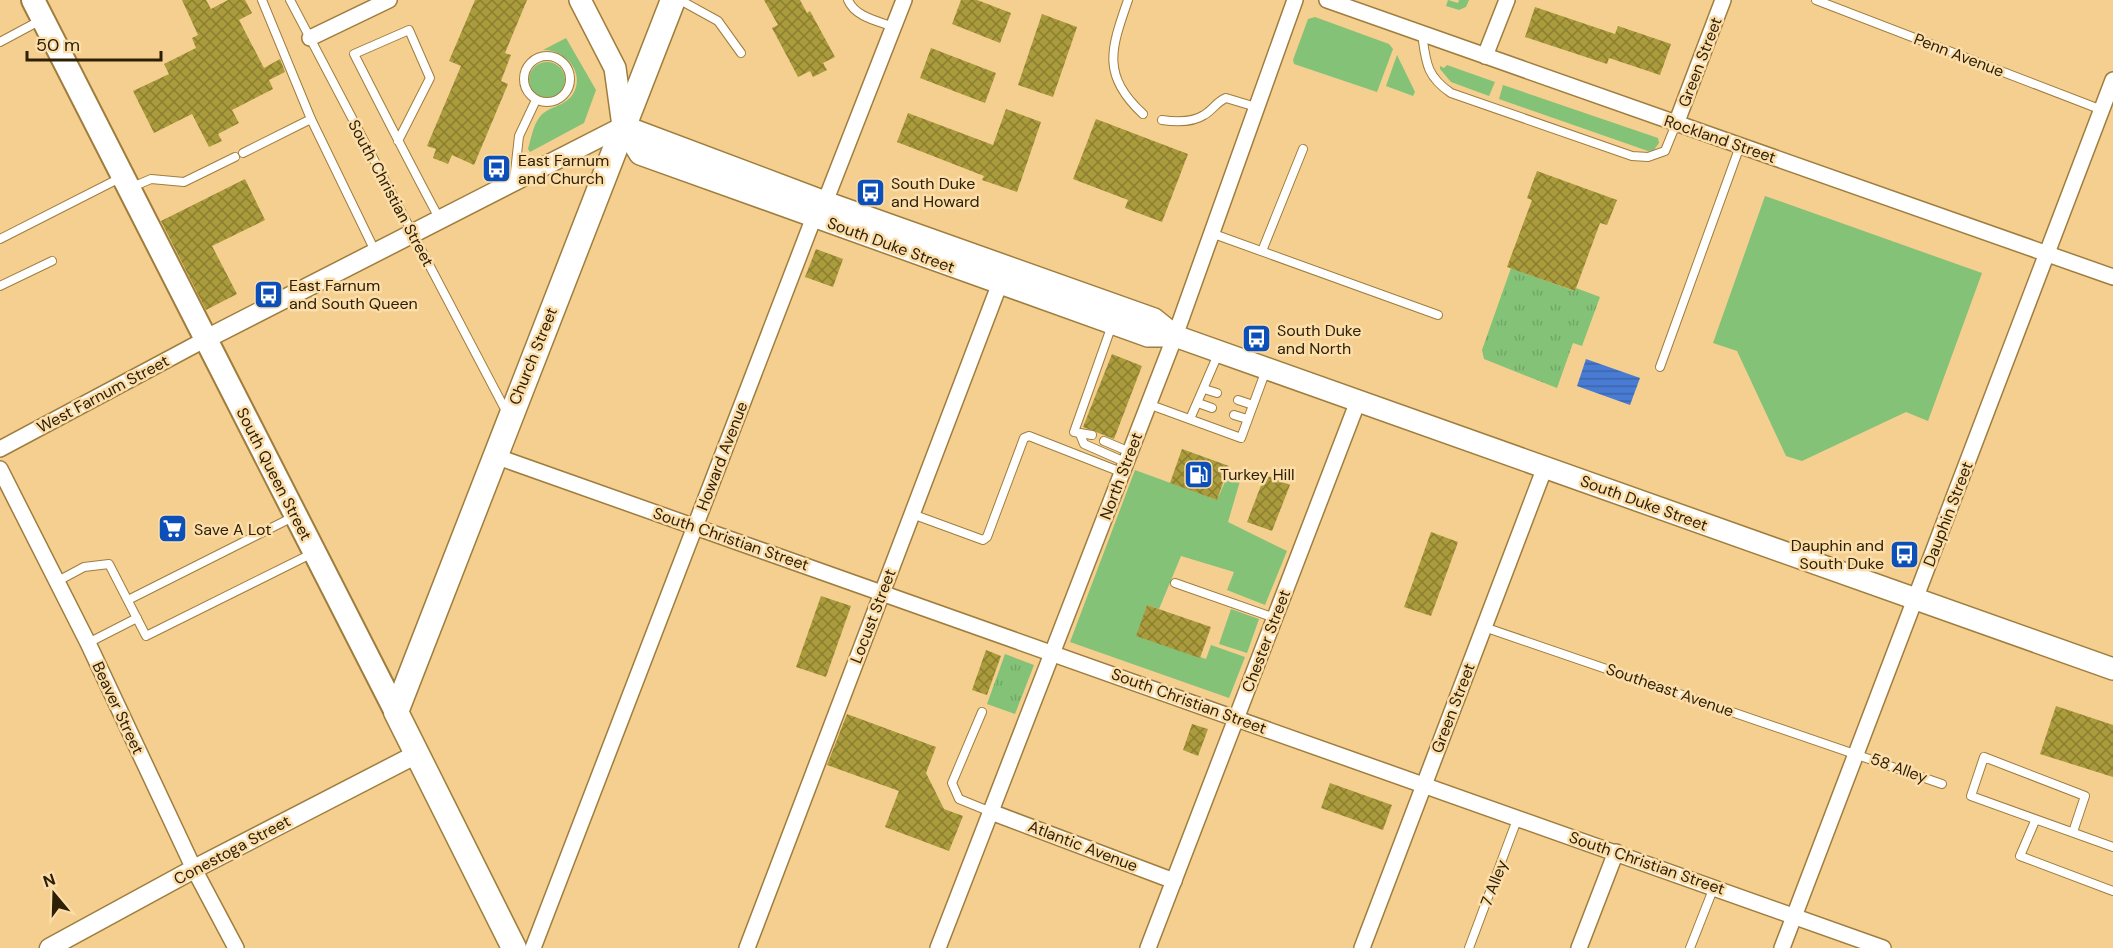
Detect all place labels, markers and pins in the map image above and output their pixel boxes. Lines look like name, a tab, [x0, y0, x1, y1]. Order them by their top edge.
place label: East Farnum and Church	[518, 150, 609, 189]
bus stop icon: East Farnum and Church	[481, 153, 513, 185]
place label: South Duke and Howard	[891, 173, 980, 212]
bus stop icon: South Duke and Howard	[854, 176, 886, 208]
place label: East Farnum and South Queen	[289, 275, 418, 314]
bus stop icon: East Farnum and South Queen	[252, 278, 284, 310]
place label: South Duke and North	[1277, 320, 1361, 359]
bus stop icon: South Duke and North	[1240, 323, 1272, 355]
fuel station icon: Turkey Hill	[1183, 458, 1215, 490]
place label: Turkey Hill	[1220, 464, 1295, 485]
supermarket icon: Save A Lot	[157, 513, 189, 545]
place label: Save A Lot	[194, 519, 271, 540]
place label: Dauphin and South Duke	[1791, 535, 1884, 574]
bus stop icon: Dauphin and South Duke	[1889, 538, 1921, 570]

